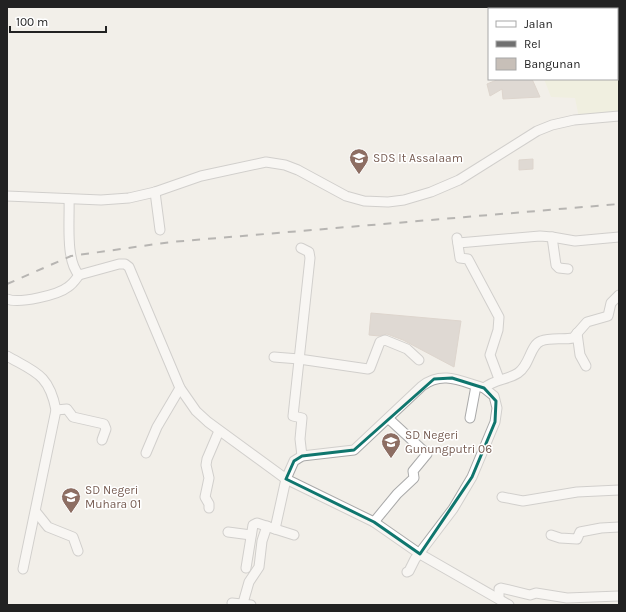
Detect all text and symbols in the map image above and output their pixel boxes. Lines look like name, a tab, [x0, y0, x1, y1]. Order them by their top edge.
scale bar	[10, 8, 106, 34]
legend	[488, 8, 618, 80]
text: 100 m	[16, 15, 48, 29]
text: Jalan	[524, 17, 553, 31]
text: Rel	[524, 37, 541, 51]
text: Bangunan	[524, 57, 580, 71]
school or university icon: SDS It Assalaam	[348, 147, 370, 175]
place label: SDS It Assalaam	[373, 151, 463, 165]
place label: SD Negeri Gunungputri 06	[405, 428, 492, 456]
school or university icon: SD Negeri Gunungputri 06	[380, 431, 402, 459]
place label: SD Negeri Muhara 01	[85, 483, 141, 511]
school or university icon: SD Negeri Muhara 01	[60, 486, 82, 514]

